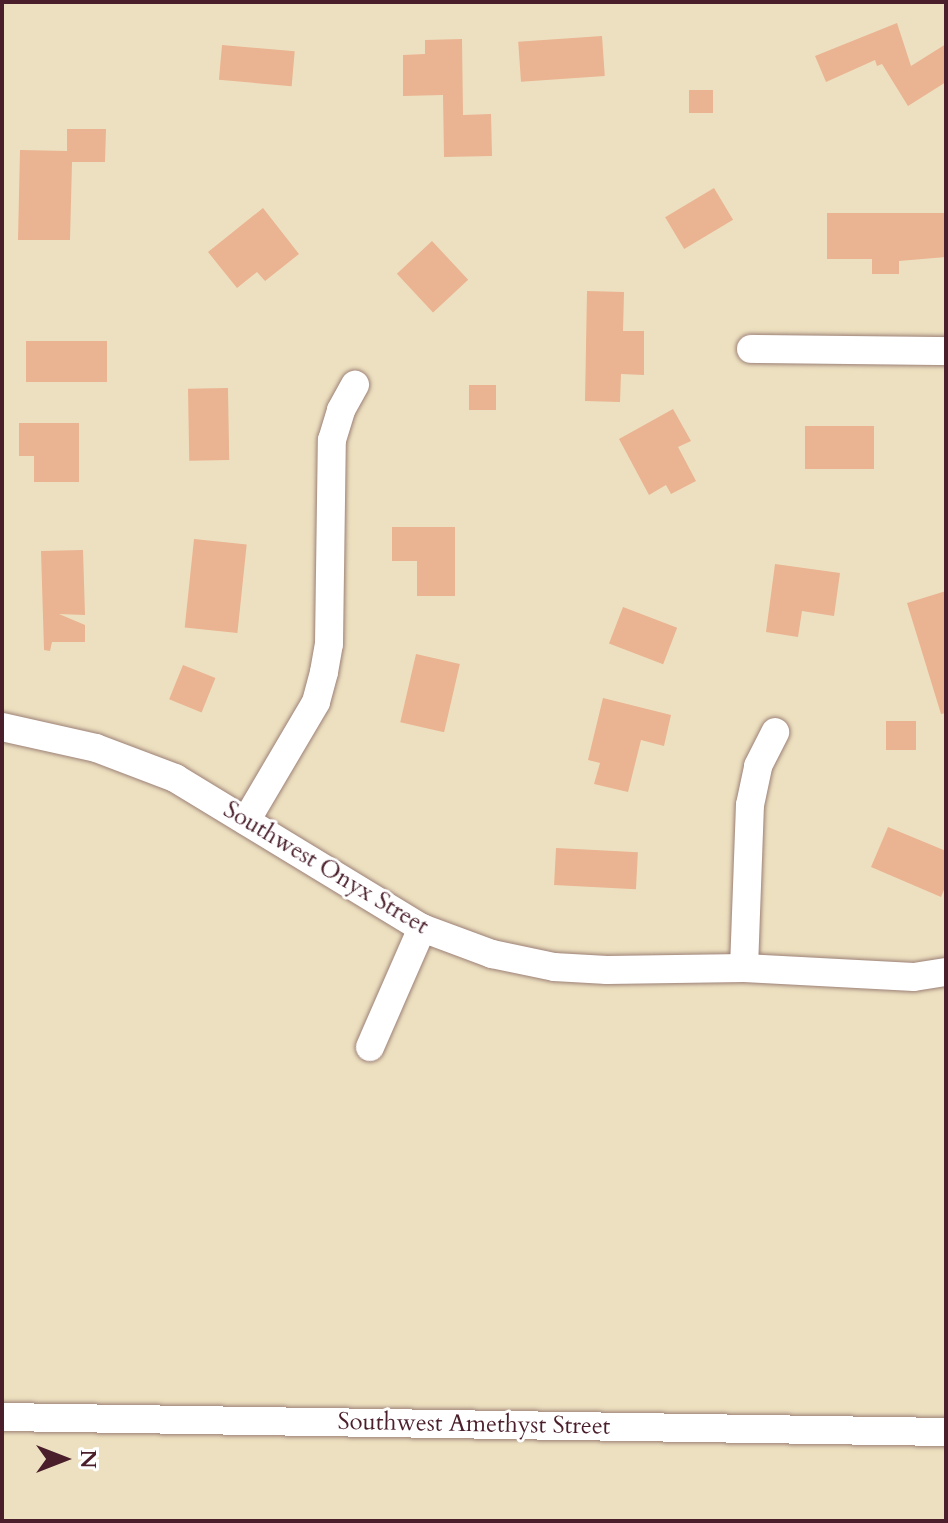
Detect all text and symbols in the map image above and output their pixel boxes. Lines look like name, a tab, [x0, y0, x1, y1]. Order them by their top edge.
street label: Southwest Onyx Street	[218, 795, 434, 941]
street label: Southwest Amethyst Street	[337, 1407, 611, 1441]
north arrow	[24, 1419, 104, 1499]
text: N	[73, 1449, 103, 1469]

